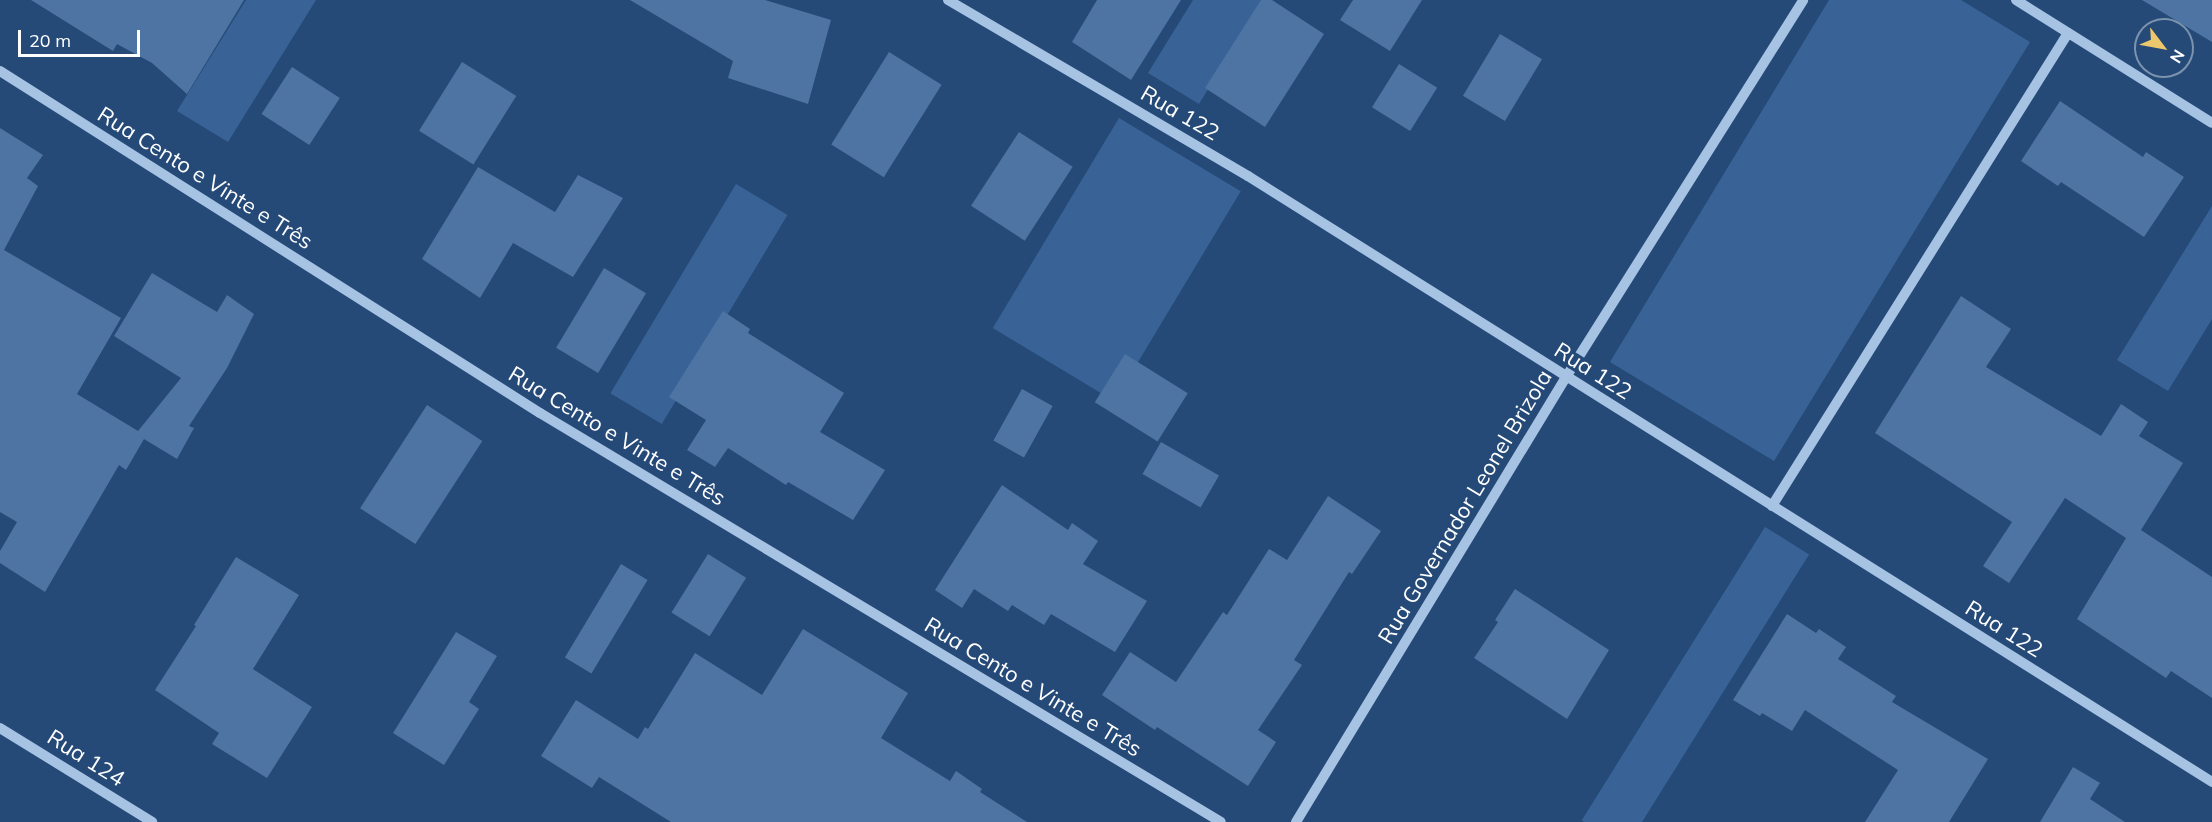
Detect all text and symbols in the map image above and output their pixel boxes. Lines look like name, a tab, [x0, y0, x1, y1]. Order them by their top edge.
scale bar	[21, 18, 142, 56]
north arrow	[2134, 18, 2194, 78]
text: 20 m	[29, 29, 71, 52]
text: N	[2166, 46, 2189, 67]
street label: Rua 122	[1136, 80, 1224, 146]
street label: Rua Cento e Vinte e Três	[93, 101, 317, 255]
street label: Rua 122	[1549, 337, 1637, 405]
street label: Rua Cento e Vinte e Três	[504, 361, 730, 511]
street label: Rua Governador Leonel Brizola	[1373, 365, 1557, 649]
street label: Rua 122	[1960, 595, 2048, 663]
street label: Rua Cento e Vinte e Três	[920, 612, 1146, 762]
street label: Rua 124	[42, 724, 130, 792]

